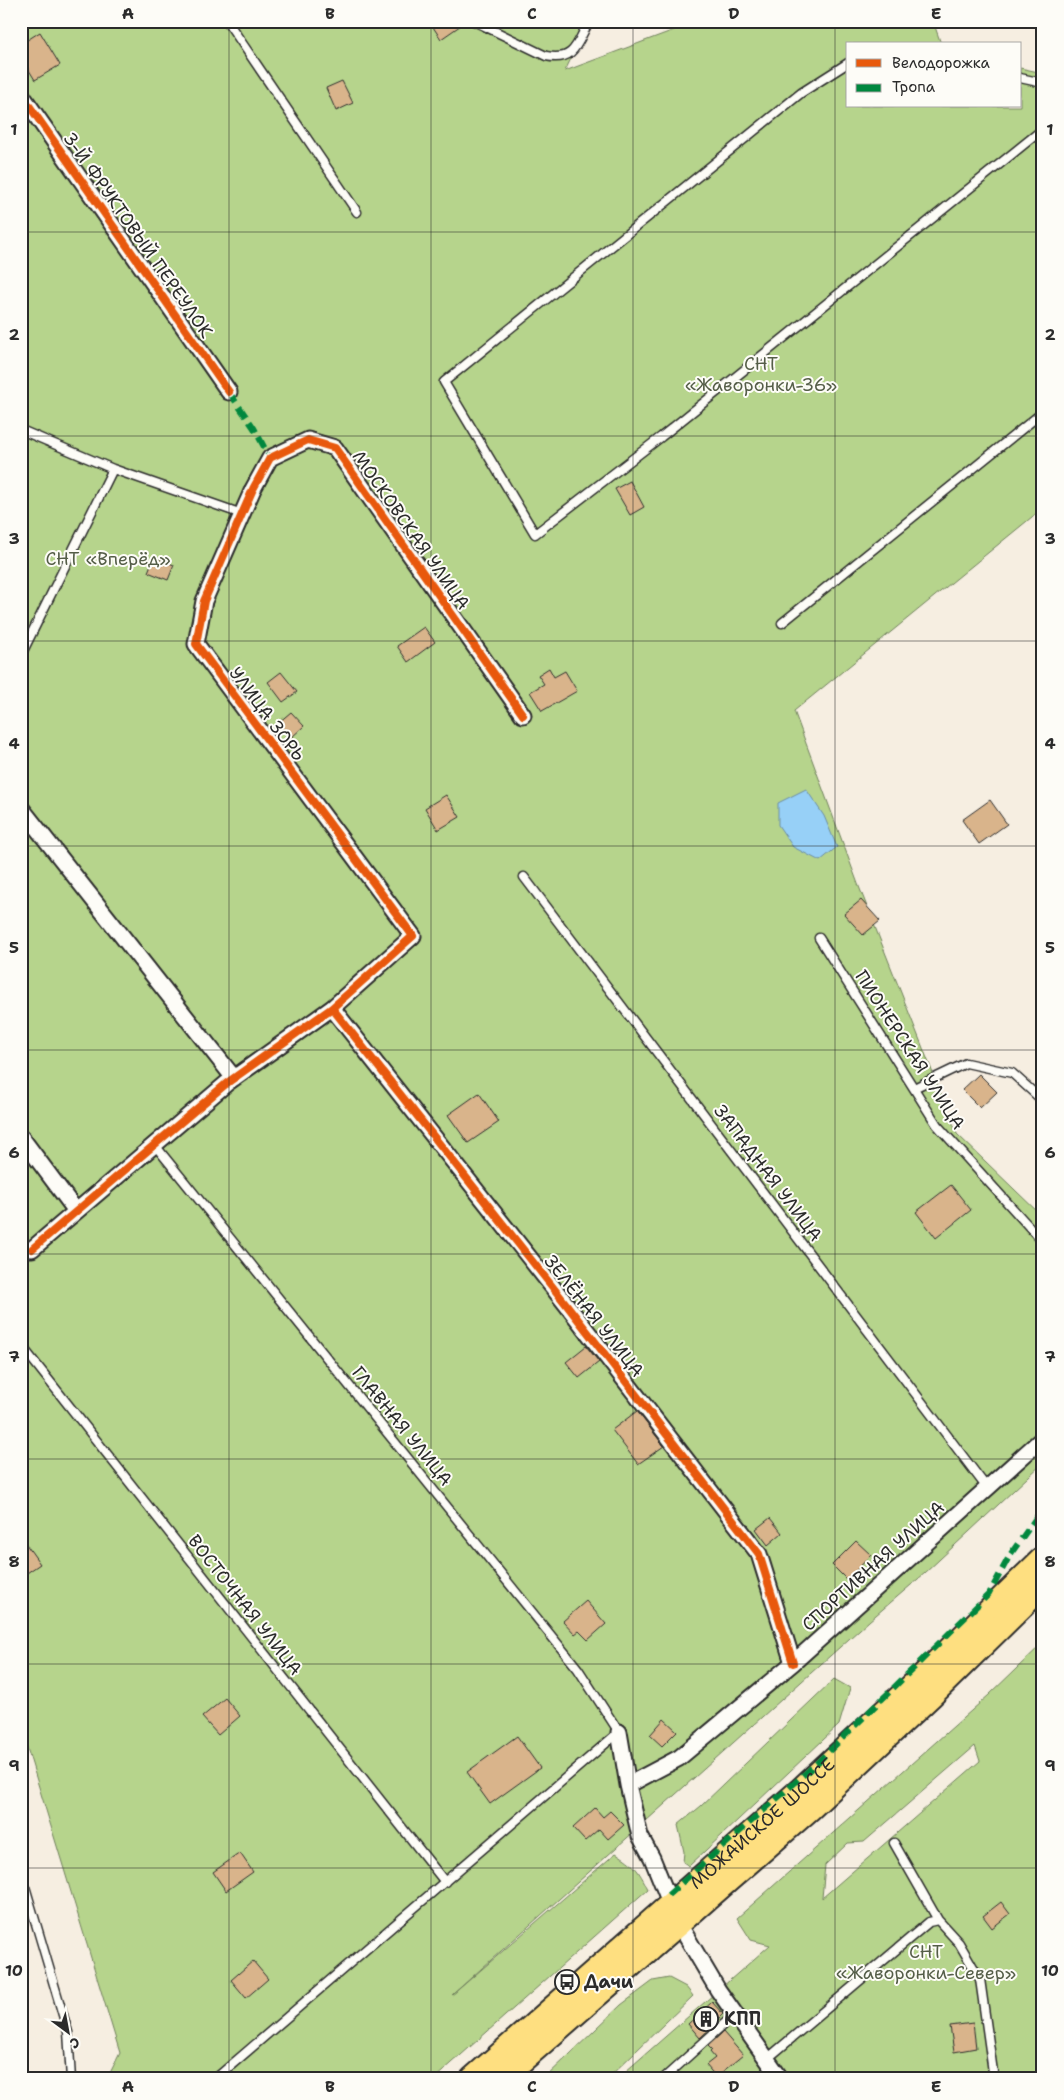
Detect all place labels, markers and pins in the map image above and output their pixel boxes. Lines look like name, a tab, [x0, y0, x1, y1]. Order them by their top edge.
bus stop icon: Дачи	[554, 1969, 580, 1995]
place label: Дачи	[584, 1970, 634, 1994]
building icon: КПП	[693, 2006, 719, 2032]
place label: КПП	[724, 2007, 761, 2031]

